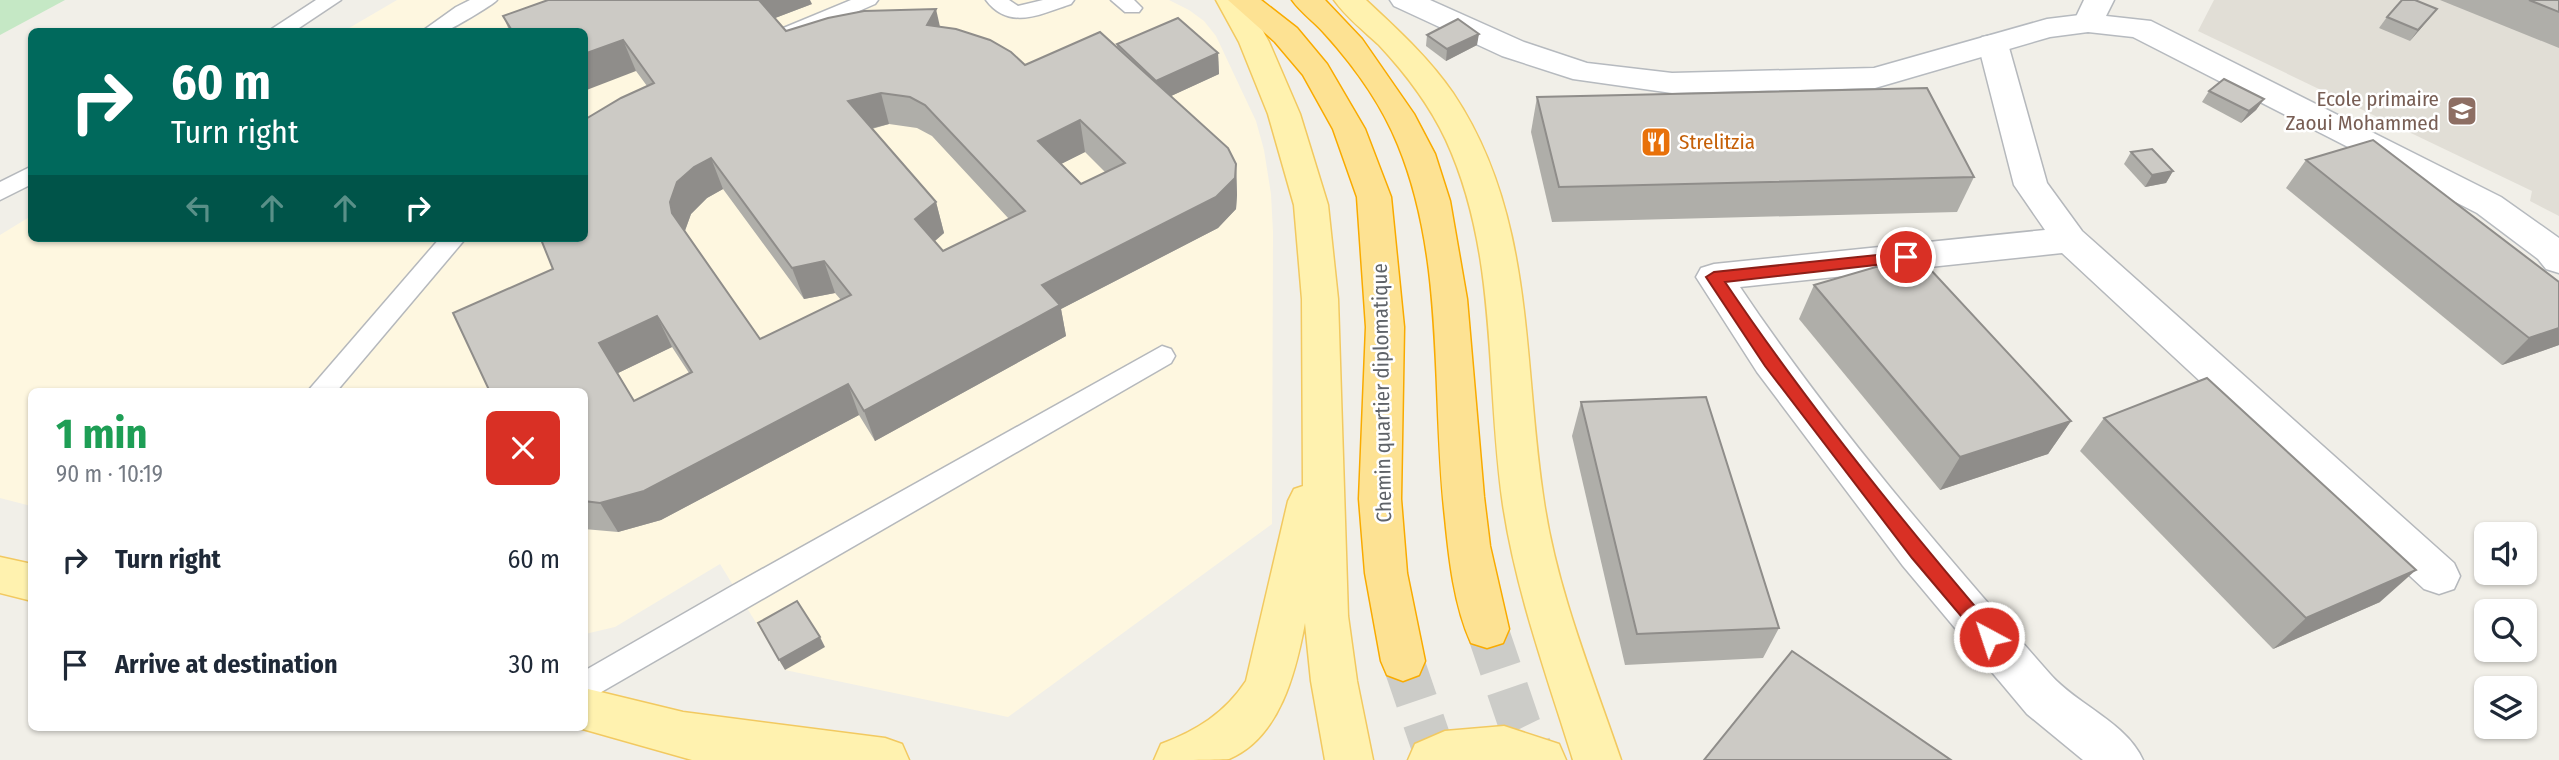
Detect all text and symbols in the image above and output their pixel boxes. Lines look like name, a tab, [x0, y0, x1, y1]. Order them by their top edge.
text: 60 m	[171, 53, 271, 112]
icon: right	[56, 56, 147, 147]
place label: Ecole primaire Zaoui Mohammed	[2286, 86, 2439, 136]
school or university icon: Ecole primaire Zaoui Mohammed	[2445, 94, 2479, 128]
text: Turn right	[171, 113, 298, 151]
restaurant icon: Strelitzia	[1639, 125, 1673, 159]
place label: Strelitzia	[1679, 129, 1755, 155]
icon: left	[180, 189, 218, 227]
icon: ahead	[253, 189, 291, 227]
icon: ahead	[326, 189, 364, 227]
icon: right	[399, 189, 437, 227]
pin	[1876, 227, 1936, 287]
icon: arrive	[1887, 238, 1925, 276]
street label: Chemin quartier diplomatique	[1367, 263, 1397, 523]
text: 1 min	[56, 409, 147, 459]
button: close	[486, 411, 560, 485]
text: 90 m · 10:19	[56, 460, 163, 488]
map controls	[2474, 522, 2537, 739]
button: sound	[2474, 522, 2537, 585]
icon: right	[56, 541, 94, 579]
text: Turn right	[115, 544, 221, 575]
text: 60 m	[507, 544, 560, 575]
button: search	[2474, 599, 2537, 662]
position arrow	[1952, 600, 2026, 674]
icon: arrive	[56, 646, 94, 684]
text: Arrive at destination	[115, 649, 338, 680]
text: 30 m	[509, 649, 560, 680]
button: layers	[2474, 676, 2537, 739]

